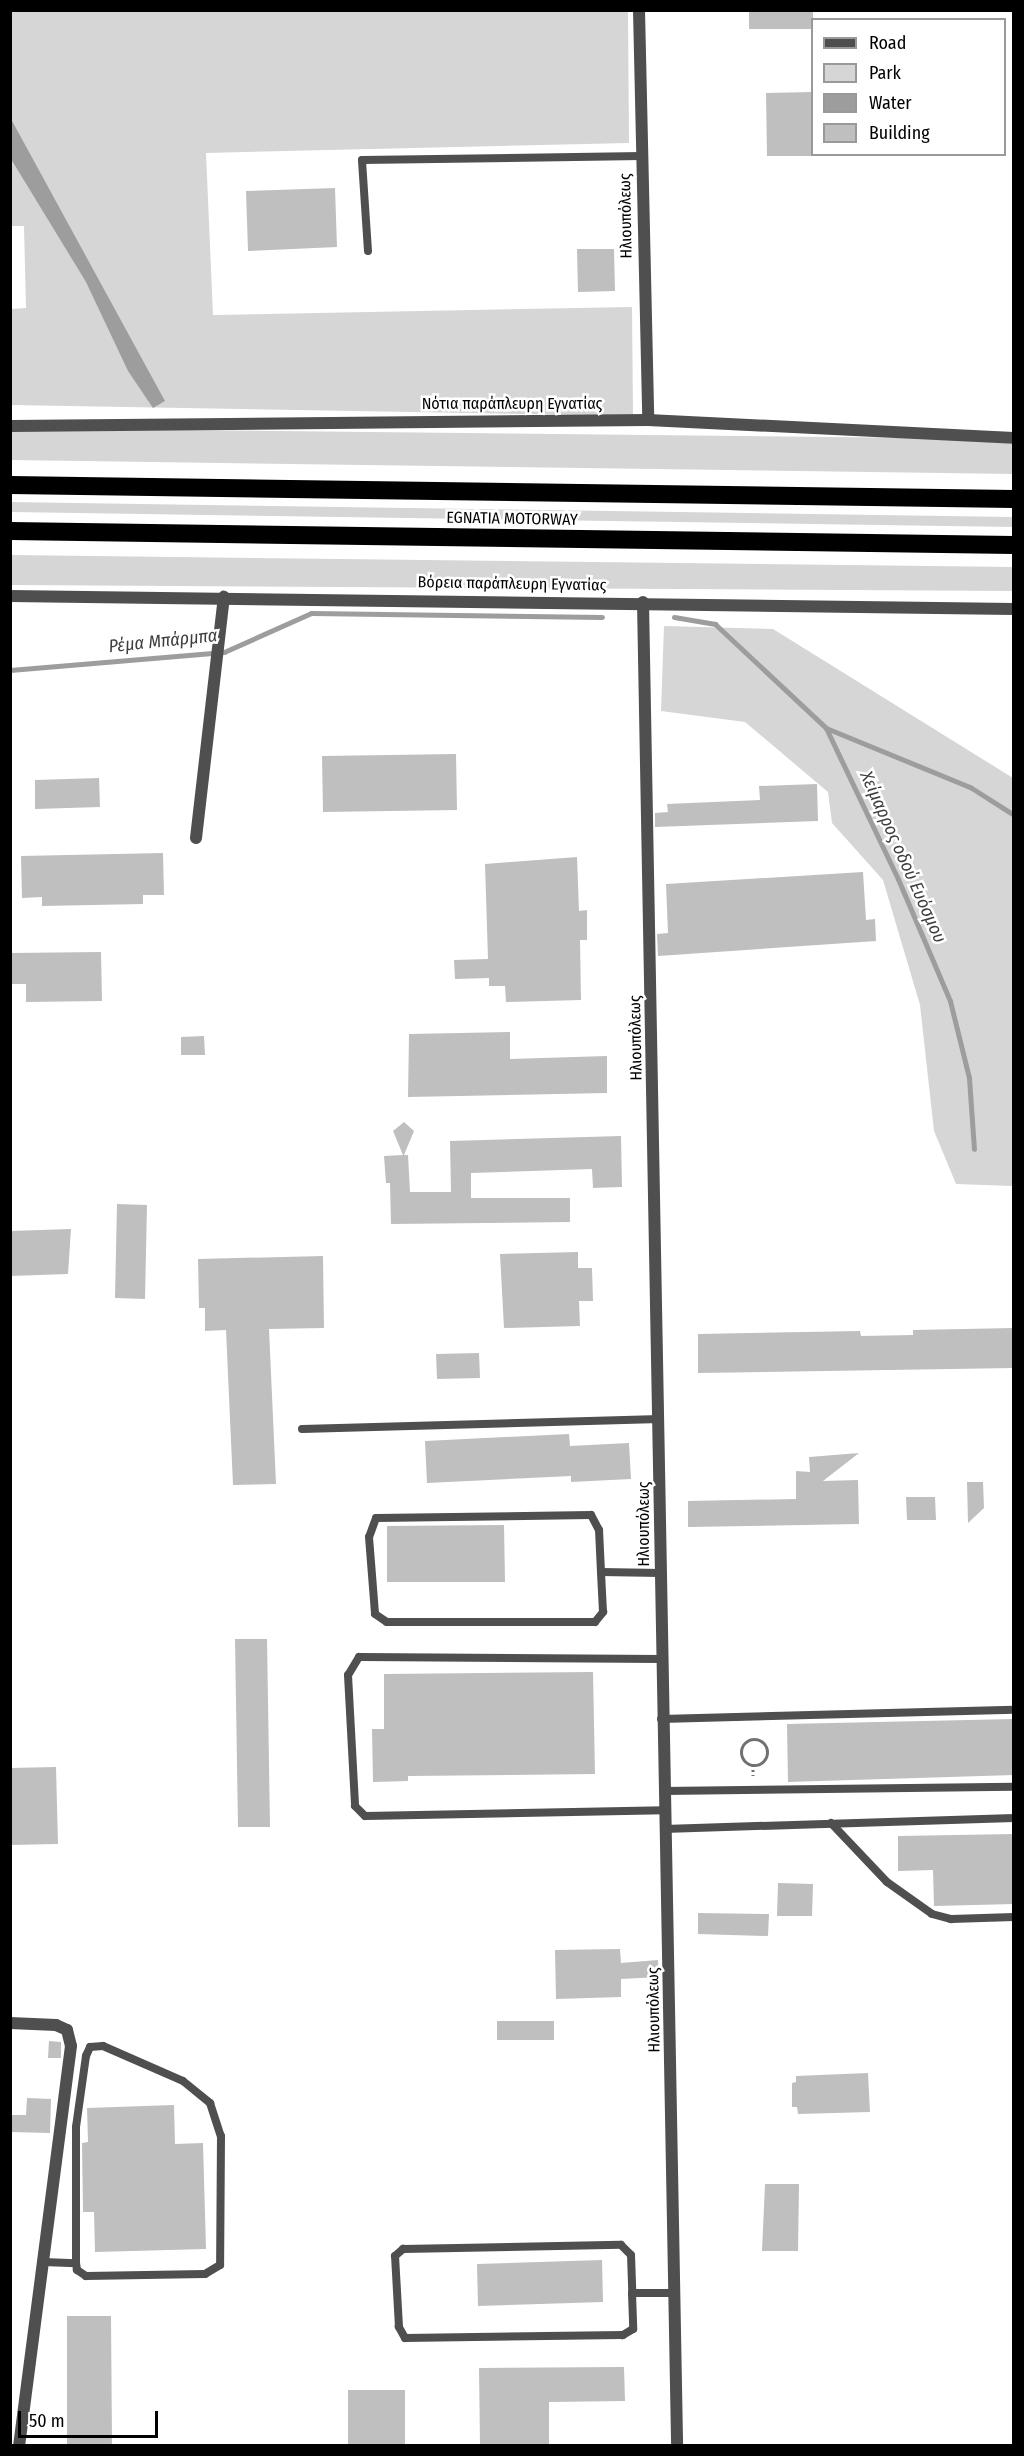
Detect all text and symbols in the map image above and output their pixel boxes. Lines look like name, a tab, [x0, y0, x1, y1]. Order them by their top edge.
legend	[811, 18, 1006, 156]
text: Road	[869, 32, 906, 54]
text: Park	[869, 62, 901, 84]
text: Water	[869, 92, 912, 114]
text: Building	[869, 122, 930, 144]
street label: Ηλιουπόλεως	[616, 173, 636, 259]
street label: Νότια παράπλευρη Εγνατίας	[422, 394, 602, 414]
street label: EGNATIA MOTORWAY	[446, 508, 578, 530]
street label: Βόρεια παράπλευρη Εγνατίας	[417, 573, 607, 595]
water label: Ρέμα Μπάρμπα	[108, 625, 218, 657]
water label: Χείμαρρος οδού Ευόσμου	[855, 768, 951, 946]
street label: Ηλιουπόλεως	[626, 995, 646, 1081]
street label: Ηλιουπόλεως	[634, 1481, 654, 1567]
street label: Ηλιουπόλεως	[644, 1967, 664, 2053]
scale bar	[21, 2399, 160, 2437]
text: 50 m	[29, 2410, 65, 2432]

